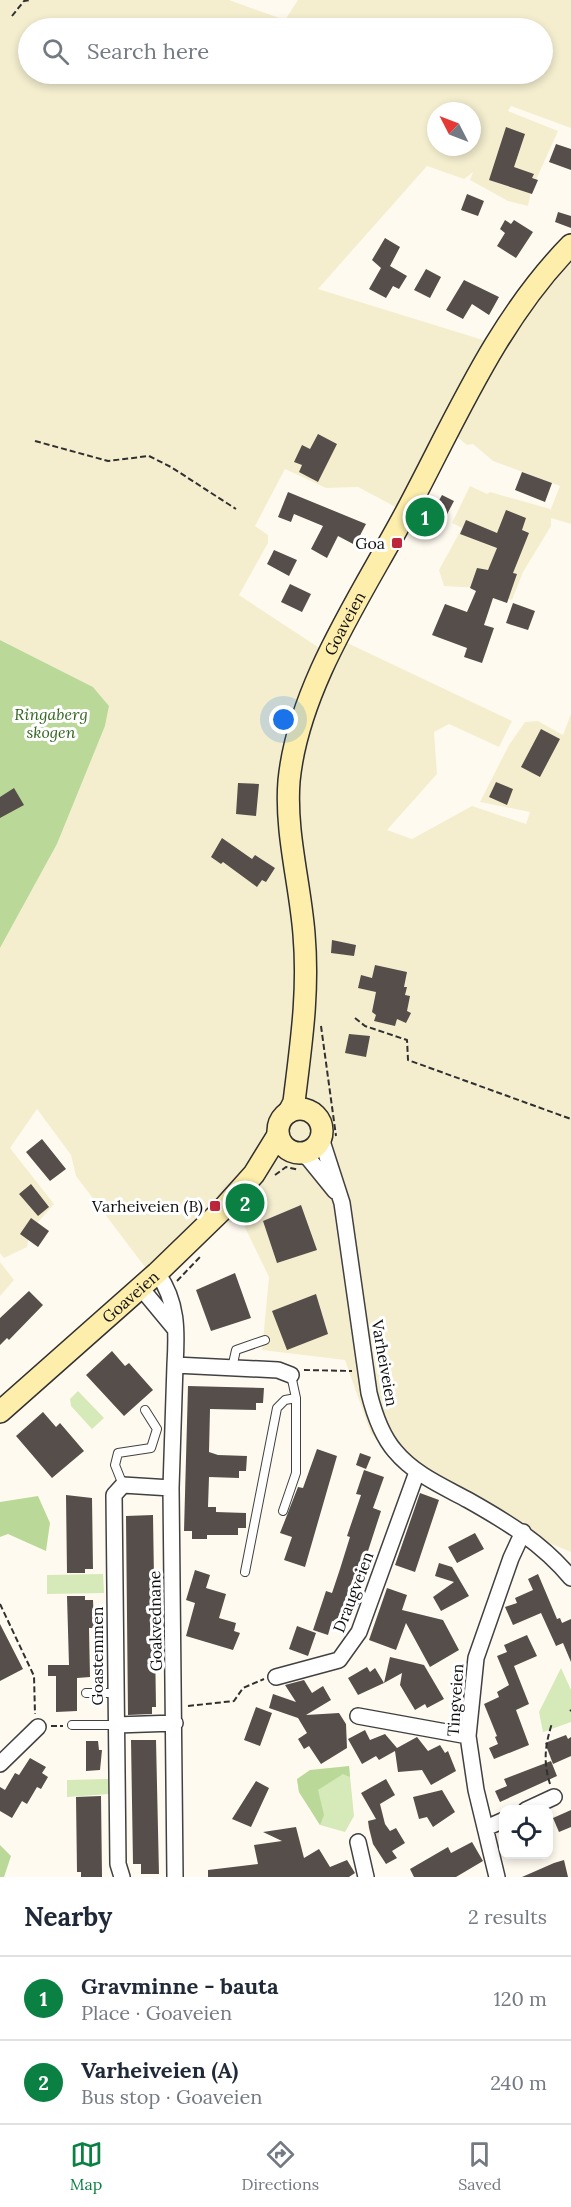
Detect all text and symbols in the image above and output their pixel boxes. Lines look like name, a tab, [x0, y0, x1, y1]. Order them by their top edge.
search box	[18, 18, 553, 84]
icon: search	[39, 35, 72, 68]
text: Search here	[87, 37, 209, 65]
north arrow	[427, 102, 481, 156]
pin: 1	[406, 494, 444, 540]
place label: Goa	[355, 533, 385, 553]
marker: Goa	[390, 536, 404, 550]
street label: Goaveien	[320, 588, 370, 659]
park label: Ringaberg skogen	[14, 704, 88, 742]
your location	[269, 705, 298, 734]
pin: 2	[226, 1180, 264, 1226]
place label: Varheiveien (B)	[91, 1196, 203, 1217]
marker: Varheiveien (B)	[208, 1199, 222, 1213]
street label: Goaveien	[98, 1266, 163, 1327]
street label: Varheiveien	[367, 1317, 402, 1408]
street label: Draugveien	[328, 1548, 378, 1635]
street label: Goakvednane	[144, 1570, 166, 1672]
street label: Goastemmen	[87, 1606, 107, 1706]
street label: Tingveien	[442, 1663, 468, 1737]
map controls	[499, 1805, 553, 1859]
button: locate	[499, 1805, 553, 1859]
text: Nearby	[24, 1900, 112, 1933]
text: 2 results	[468, 1904, 547, 1929]
text: Gravminne - bauta	[81, 1972, 279, 2000]
text: 1	[39, 1986, 48, 2011]
text: 120 m	[493, 1986, 547, 2011]
text: Place · Goaveien	[81, 2000, 232, 2025]
text: Varheiveien (A)	[81, 2056, 238, 2084]
text: 2	[38, 2070, 49, 2095]
text: 240 m	[490, 2070, 547, 2095]
text: Bus stop · Goaveien	[81, 2084, 262, 2109]
tab: Map	[70, 2138, 103, 2194]
tab: Directions	[242, 2138, 319, 2194]
tab: Saved	[458, 2138, 501, 2194]

